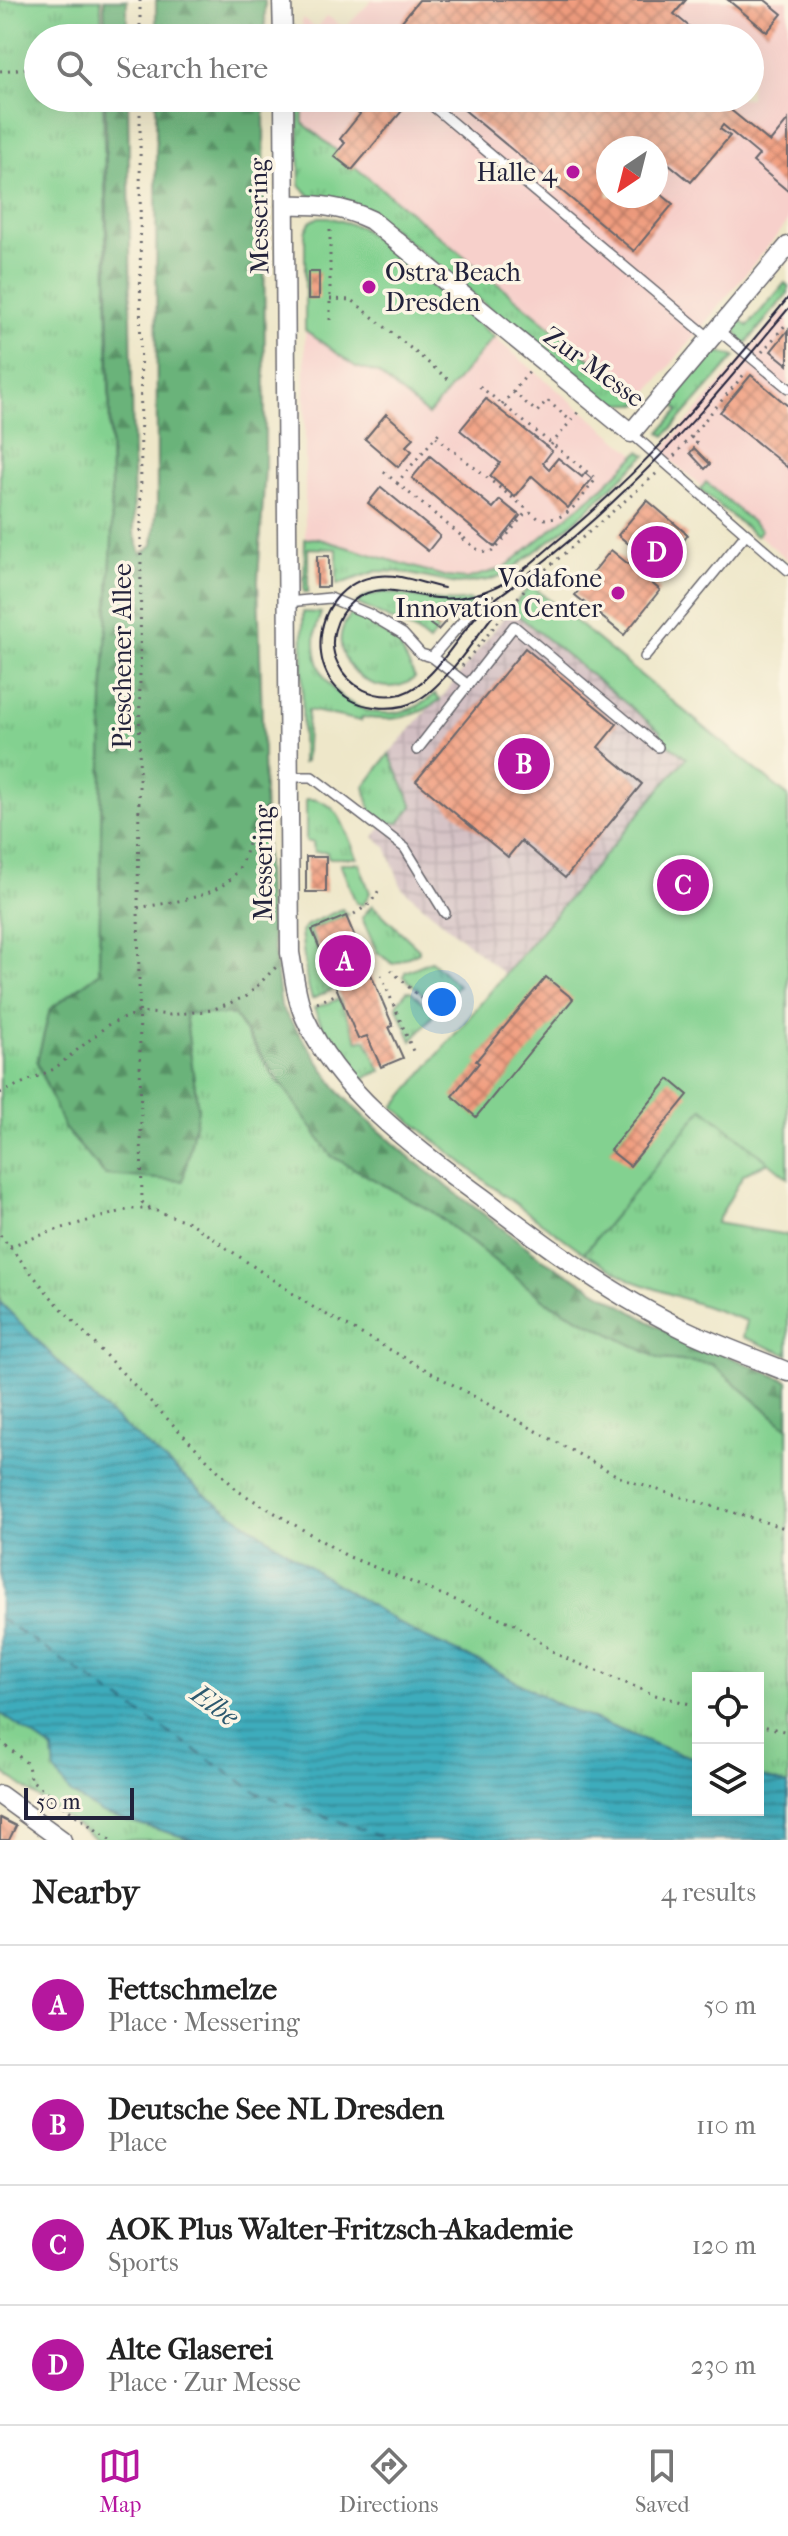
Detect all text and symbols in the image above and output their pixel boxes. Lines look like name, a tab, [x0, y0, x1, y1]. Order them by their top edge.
search box	[24, 24, 764, 112]
icon: search	[52, 46, 96, 90]
text: Search here	[116, 51, 268, 86]
north arrow	[596, 136, 668, 208]
street label: Messering	[242, 157, 276, 274]
place label: Halle 4	[476, 157, 558, 188]
marker: Halle 4	[564, 163, 582, 181]
place label: Ostra Beach Dresden	[385, 257, 521, 318]
marker: Ostra Beach Dresden	[360, 278, 378, 296]
street label: Zur Messe	[537, 320, 651, 414]
pin: D	[631, 522, 683, 582]
street label: Pieschener Allee	[107, 563, 138, 749]
place label: Vodafone Innovation Center	[395, 563, 602, 624]
marker: Vodafone Innovation Center	[609, 584, 627, 602]
pin: B	[498, 734, 550, 794]
street label: Messering	[248, 804, 279, 921]
pin: C	[657, 855, 709, 915]
pin: A	[319, 931, 371, 991]
your location	[422, 982, 462, 1022]
map controls	[692, 1672, 764, 1816]
button: locate	[692, 1672, 764, 1744]
water label: Elbe	[184, 1676, 245, 1733]
button: layers	[692, 1744, 764, 1816]
scale bar	[24, 1784, 134, 1820]
text: 50 m	[36, 1789, 81, 1815]
text: Nearby	[32, 1872, 139, 1912]
text: 4 results	[661, 1877, 756, 1908]
text: Fettschmelze	[108, 1972, 277, 2007]
text: A	[50, 1990, 66, 2021]
text: 50 m	[703, 1990, 756, 2021]
text: Place · Messering	[108, 2007, 300, 2038]
text: Deutsche See NL Dresden	[108, 2092, 444, 2127]
text: B	[50, 2110, 66, 2141]
text: 110 m	[696, 2110, 756, 2141]
text: Place	[108, 2127, 167, 2158]
text: AOK Plus Walter-Fritzsch-Akademie	[108, 2212, 573, 2247]
text: C	[49, 2230, 67, 2261]
text: 120 m	[692, 2230, 756, 2261]
text: Sports	[108, 2247, 179, 2278]
text: Alte Glaserei	[108, 2332, 273, 2367]
text: D	[48, 2350, 68, 2381]
text: 230 m	[690, 2350, 756, 2381]
text: Place · Zur Messe	[108, 2367, 301, 2398]
tab: Map	[98, 2444, 142, 2518]
tab: Directions	[339, 2444, 438, 2518]
tab: Saved	[635, 2444, 690, 2518]

